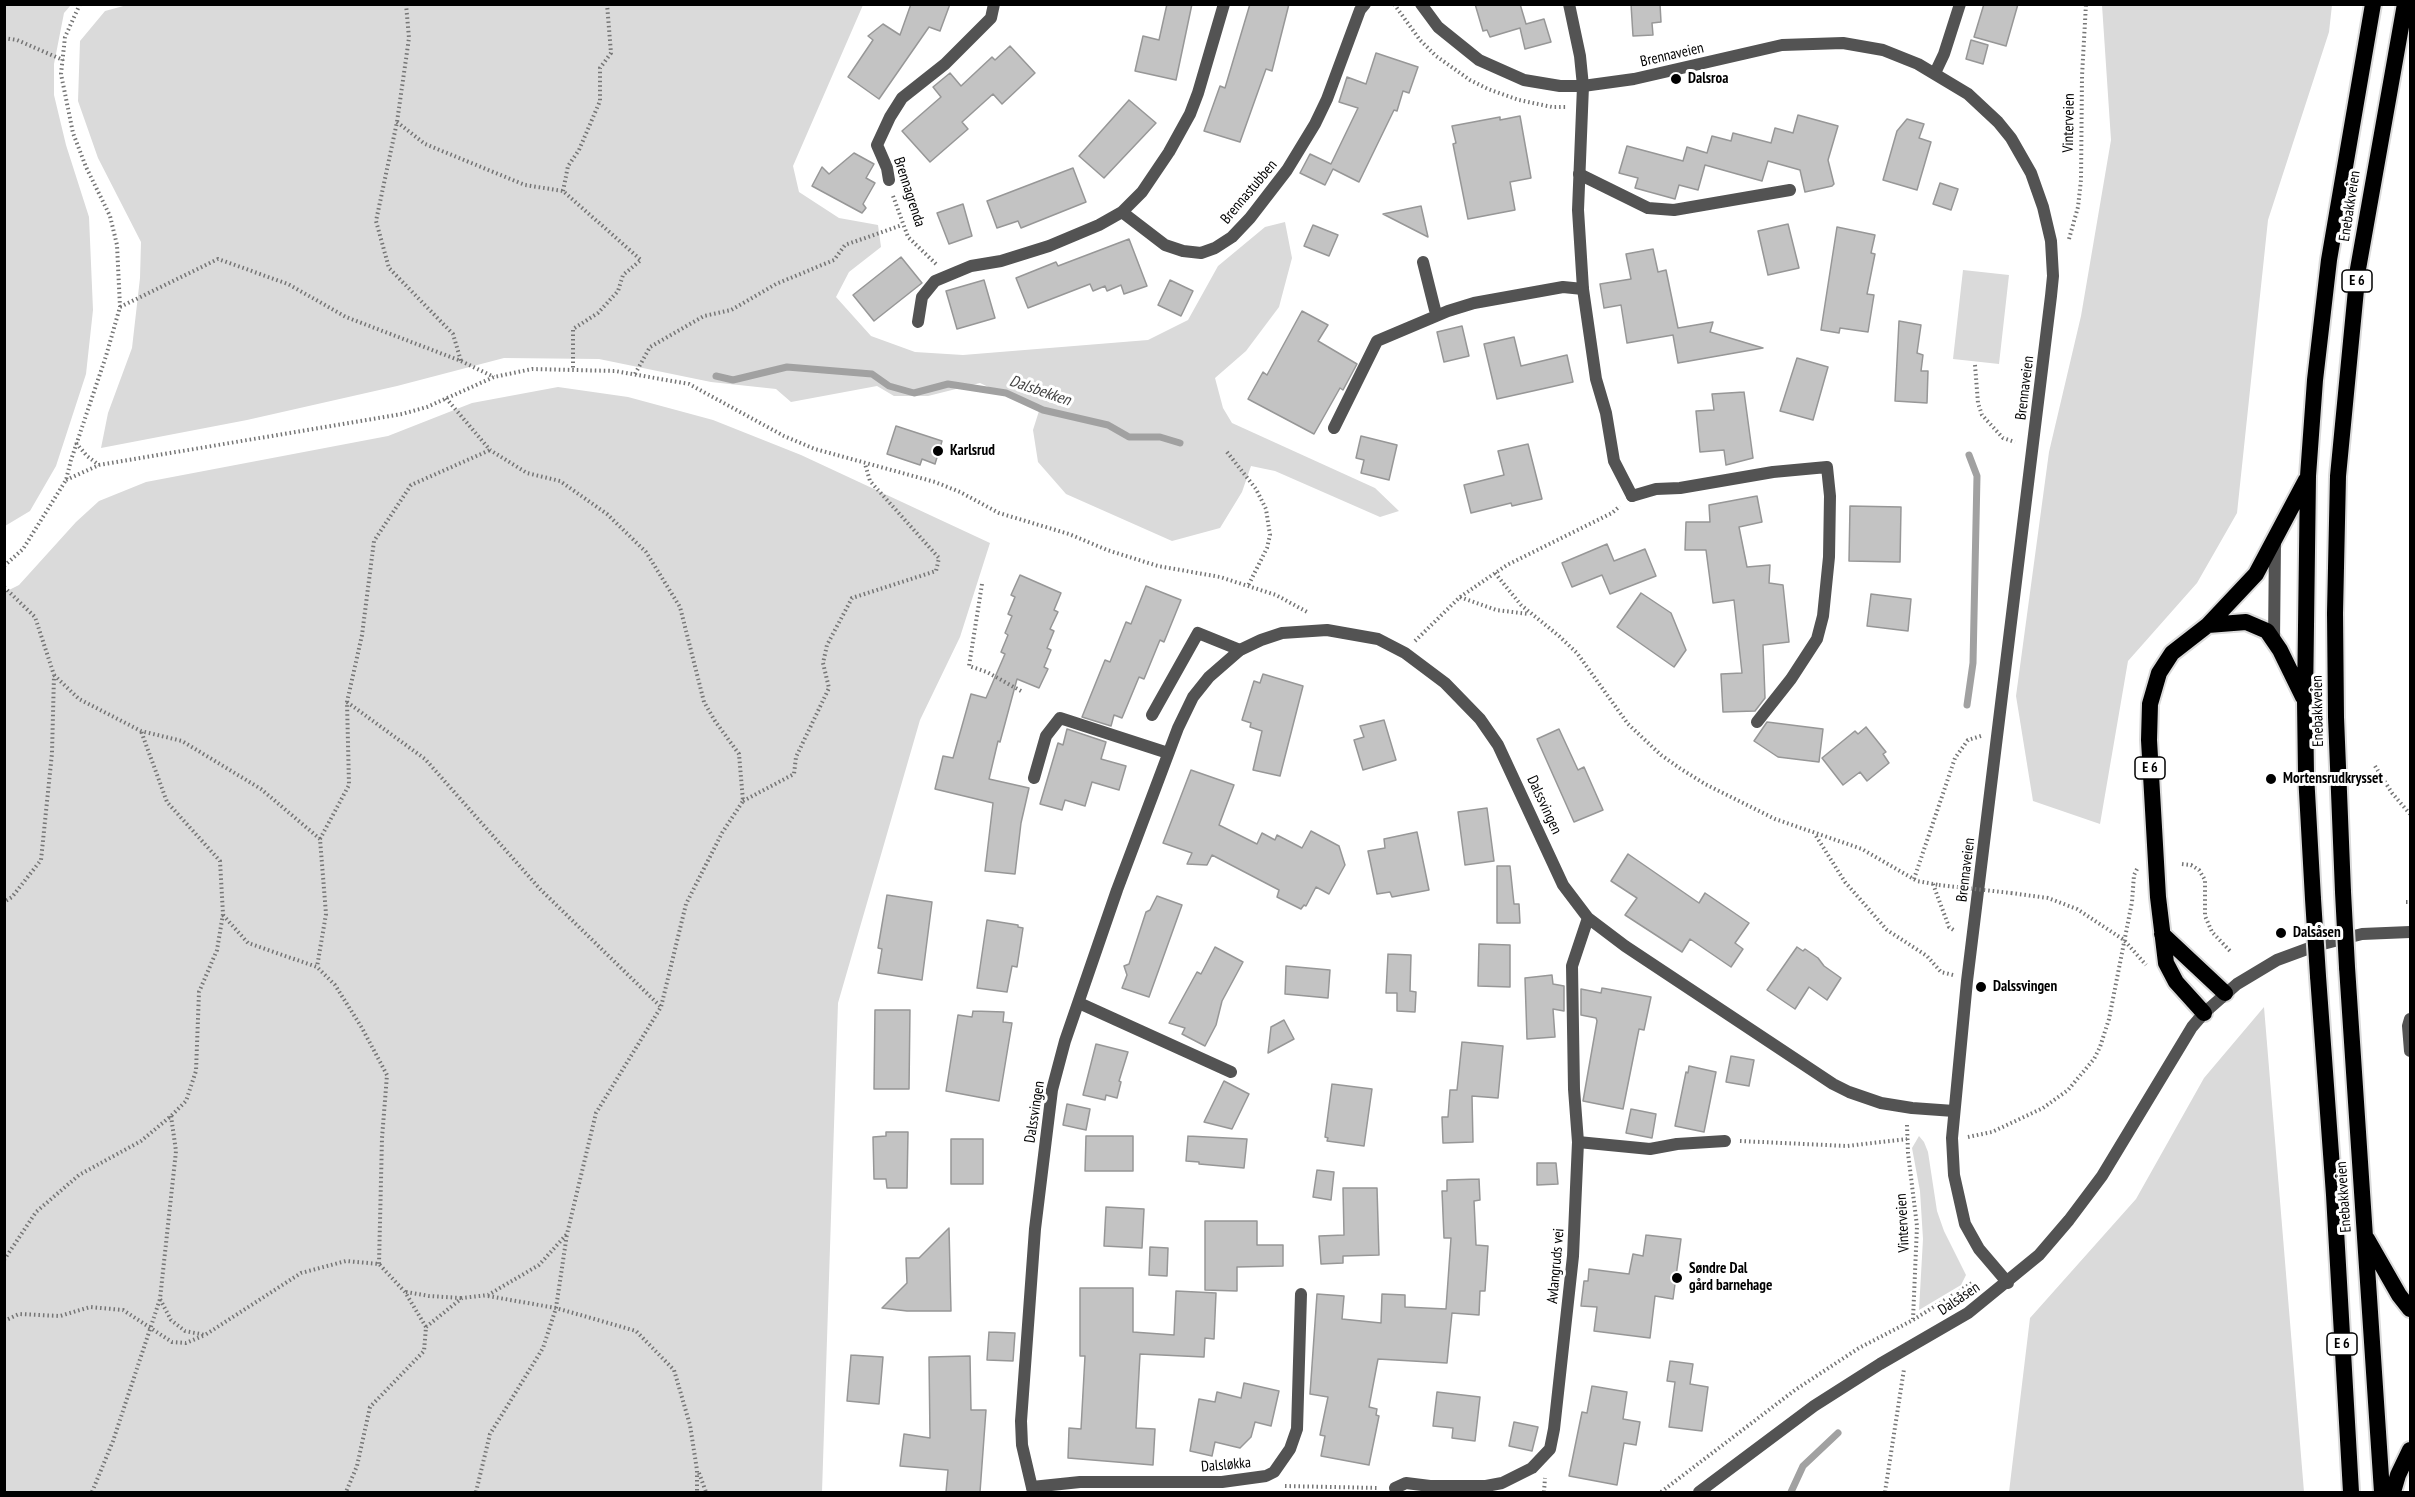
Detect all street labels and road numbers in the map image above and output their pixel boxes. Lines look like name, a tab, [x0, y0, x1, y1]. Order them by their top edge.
street label: Brennaveien	[1639, 39, 1705, 71]
street label: Vinterveien	[2059, 93, 2079, 153]
street label: Brennagrenda	[889, 155, 929, 229]
street label: Brennastubben	[1217, 156, 1281, 228]
street label: Enebakkveien	[2336, 169, 2364, 243]
road number: E 6	[2342, 270, 2372, 292]
street label: Brennaveien	[2012, 355, 2038, 421]
street label: Enebakkveien	[2308, 675, 2328, 747]
road number: E 6	[2135, 757, 2165, 779]
street label: Dalssvingen	[1523, 773, 1565, 837]
street label: Brennaveien	[1953, 837, 1979, 903]
street label: Dalssvingen	[1021, 1080, 1049, 1144]
street label: Enebakkveien	[2333, 1161, 2355, 1233]
street label: Vinterveien	[1892, 1193, 1914, 1253]
street label: Avlangruds vei	[1544, 1228, 1568, 1304]
street label: Dalsåsen	[1935, 1279, 1983, 1319]
road number: E 6	[2327, 1333, 2357, 1355]
street label: Dalsløkka	[1200, 1454, 1252, 1476]

